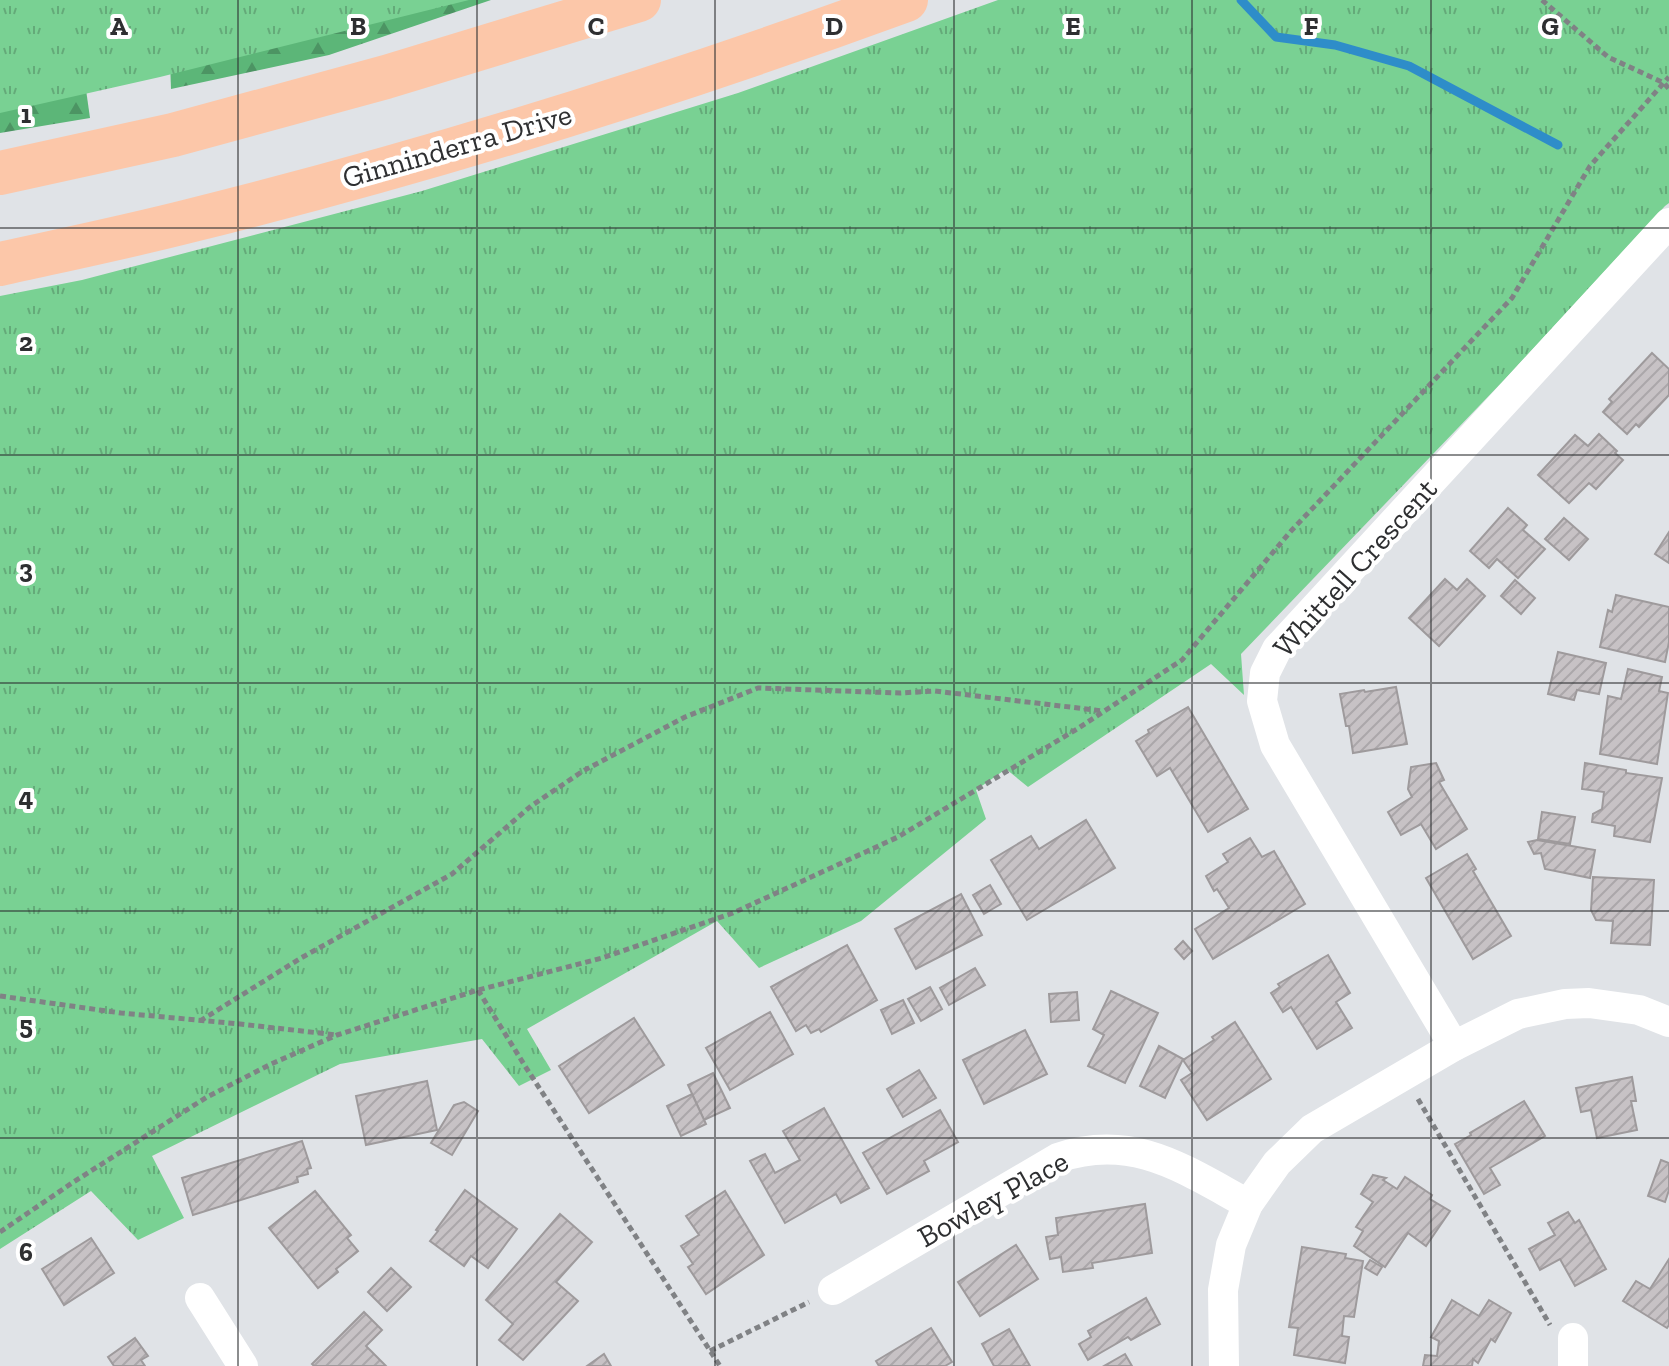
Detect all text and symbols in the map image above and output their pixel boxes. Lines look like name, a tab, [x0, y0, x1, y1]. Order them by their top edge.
text: A	[110, 10, 128, 42]
text: B	[350, 10, 366, 42]
text: C	[588, 10, 604, 42]
text: D	[825, 10, 843, 42]
text: E	[1065, 10, 1081, 42]
text: F	[1304, 10, 1319, 42]
text: G	[1541, 10, 1559, 42]
street label: Ginninderra Drive	[338, 96, 576, 196]
text: 1	[21, 98, 32, 130]
text: 2	[19, 326, 33, 358]
street label: Whittell Crescent	[1265, 471, 1445, 665]
text: 3	[19, 553, 33, 585]
text: 4	[19, 781, 34, 813]
text: 5	[19, 1009, 33, 1041]
street label: Bowley Place	[911, 1143, 1075, 1255]
text: 6	[19, 1236, 33, 1268]

